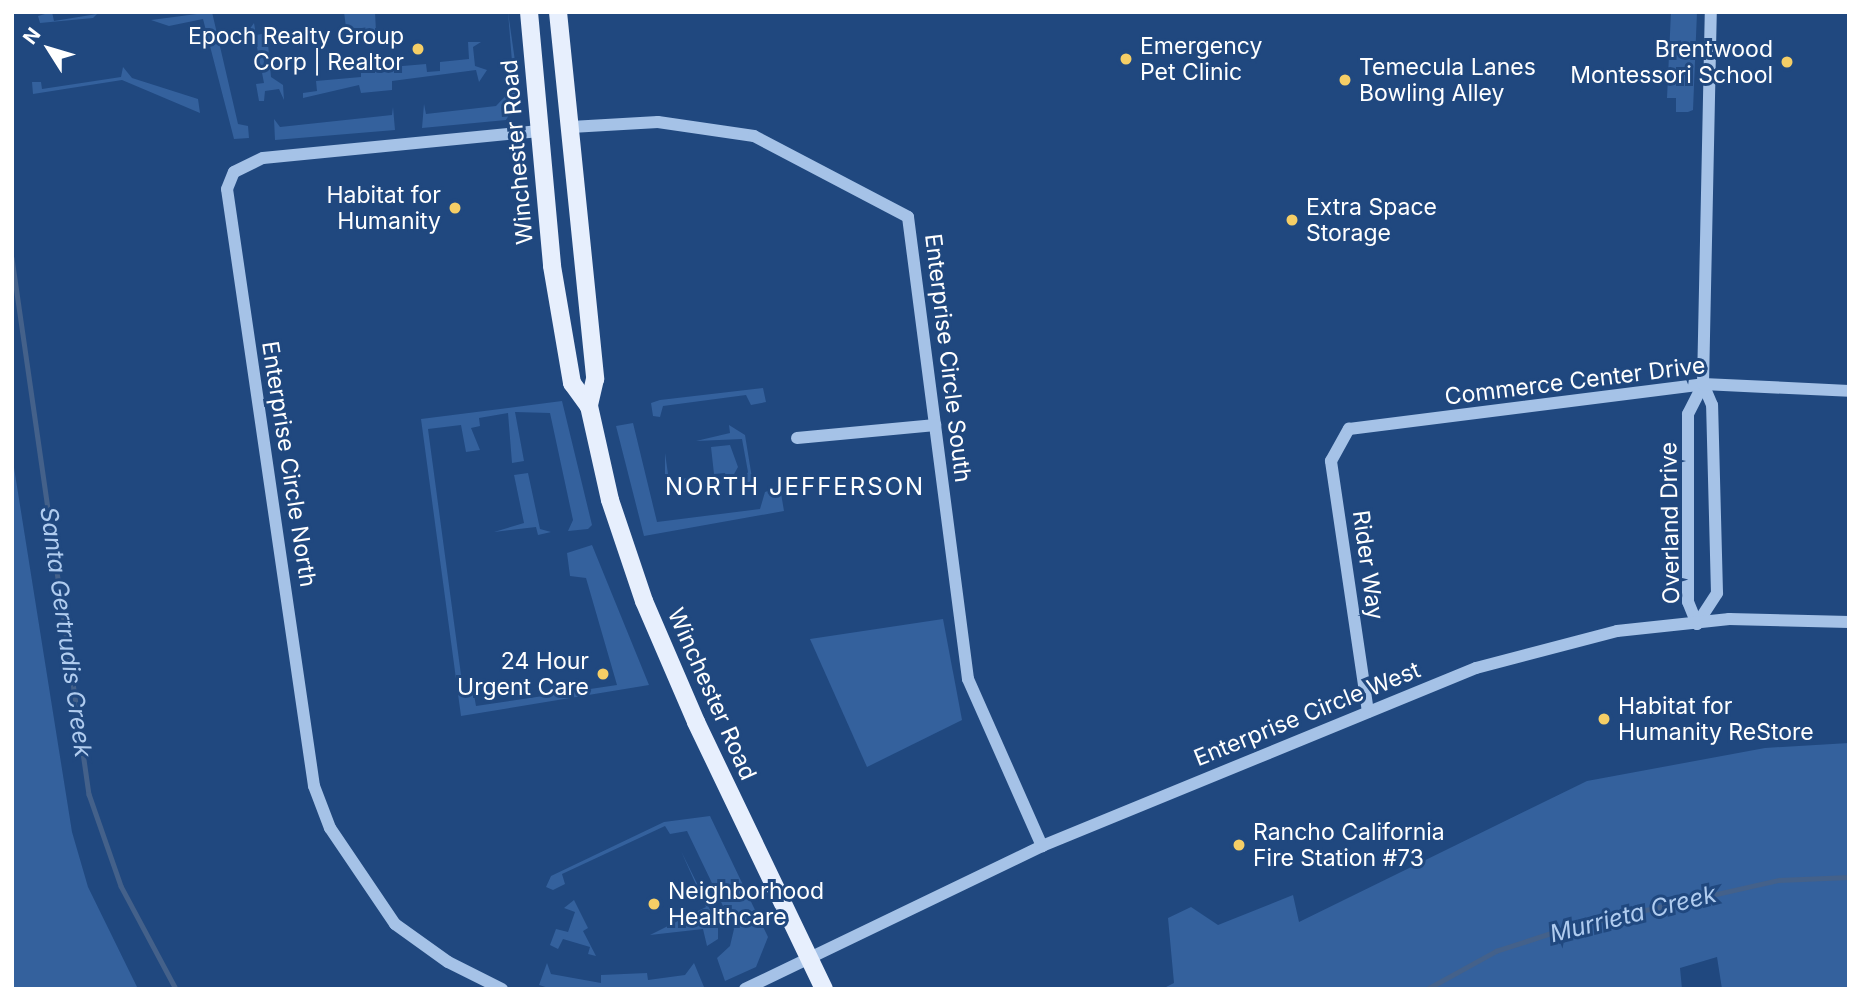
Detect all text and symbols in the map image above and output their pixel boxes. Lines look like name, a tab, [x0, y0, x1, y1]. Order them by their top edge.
north arrow	[14, 14, 84, 84]
place label: Epoch Realty Group Corp | Realtor	[188, 22, 404, 76]
text: N	[18, 23, 45, 49]
place label: Emergency Pet Clinic	[1140, 32, 1262, 86]
place label: Brentwood Montessori School	[1570, 35, 1773, 89]
marker: Epoch Realty Group Corp | Realtor	[410, 41, 426, 57]
marker: Emergency Pet Clinic	[1118, 51, 1134, 67]
place label: Temecula Lanes Bowling Alley	[1359, 53, 1536, 107]
marker: Brentwood Montessori School	[1779, 54, 1795, 70]
street label: Winchester Road	[495, 58, 539, 246]
marker: Temecula Lanes Bowling Alley	[1337, 72, 1353, 88]
place label: Habitat for Humanity	[327, 181, 441, 235]
place label: Extra Space Storage	[1306, 193, 1437, 247]
marker: Habitat for Humanity	[447, 200, 463, 216]
marker: Extra Space Storage	[1284, 212, 1300, 228]
street label: Enterprise Circle South	[919, 232, 977, 484]
street label: Enterprise Circle North	[256, 339, 322, 589]
street label: Commerce Center Drive	[1443, 351, 1707, 411]
street label: Overland Drive	[1655, 442, 1685, 604]
district label: NORTH JEFFERSON	[667, 473, 923, 501]
water label: Santa Gertrudis Creek	[34, 505, 98, 759]
street label: Rider Way	[1347, 509, 1389, 621]
street label: Winchester Road	[662, 604, 762, 784]
place label: 24 Hour Urgent Care	[457, 647, 589, 701]
street label: Enterprise Circle West	[1190, 656, 1424, 772]
marker: 24 Hour Urgent Care	[595, 666, 611, 682]
place label: Habitat for Humanity ReStore	[1618, 692, 1814, 746]
marker: Habitat for Humanity ReStore	[1596, 711, 1612, 727]
place label: Rancho California Fire Station #73	[1253, 818, 1445, 872]
marker: Rancho California Fire Station #73	[1231, 837, 1247, 853]
place label: Neighborhood Healthcare	[668, 877, 824, 931]
water label: Murrieta Creek	[1547, 879, 1719, 949]
marker: Neighborhood Healthcare	[646, 896, 662, 912]

